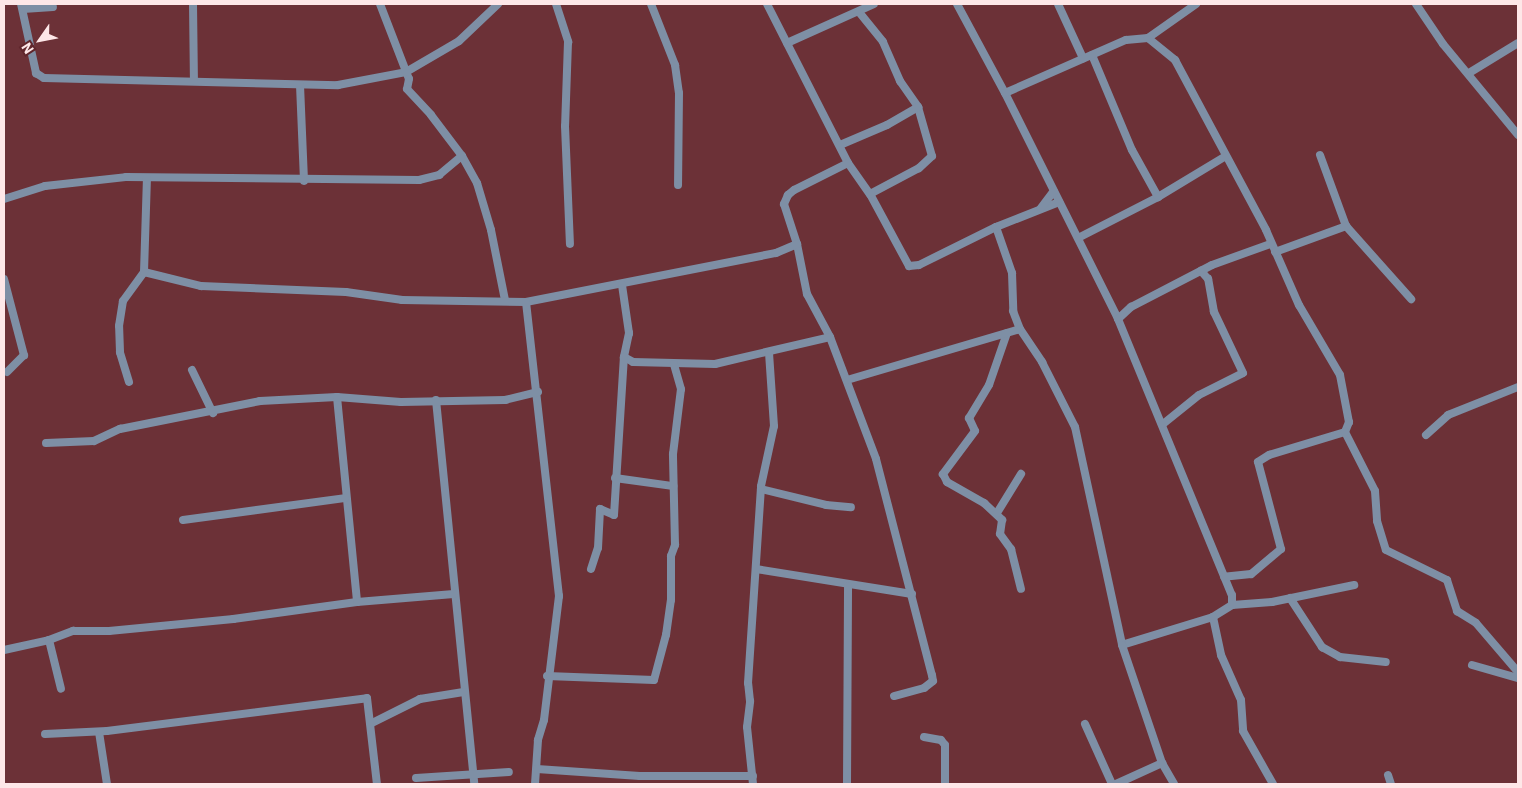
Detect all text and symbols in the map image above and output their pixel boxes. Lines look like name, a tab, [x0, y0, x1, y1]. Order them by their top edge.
north arrow	[15, 15, 65, 65]
text: N	[17, 39, 38, 57]

